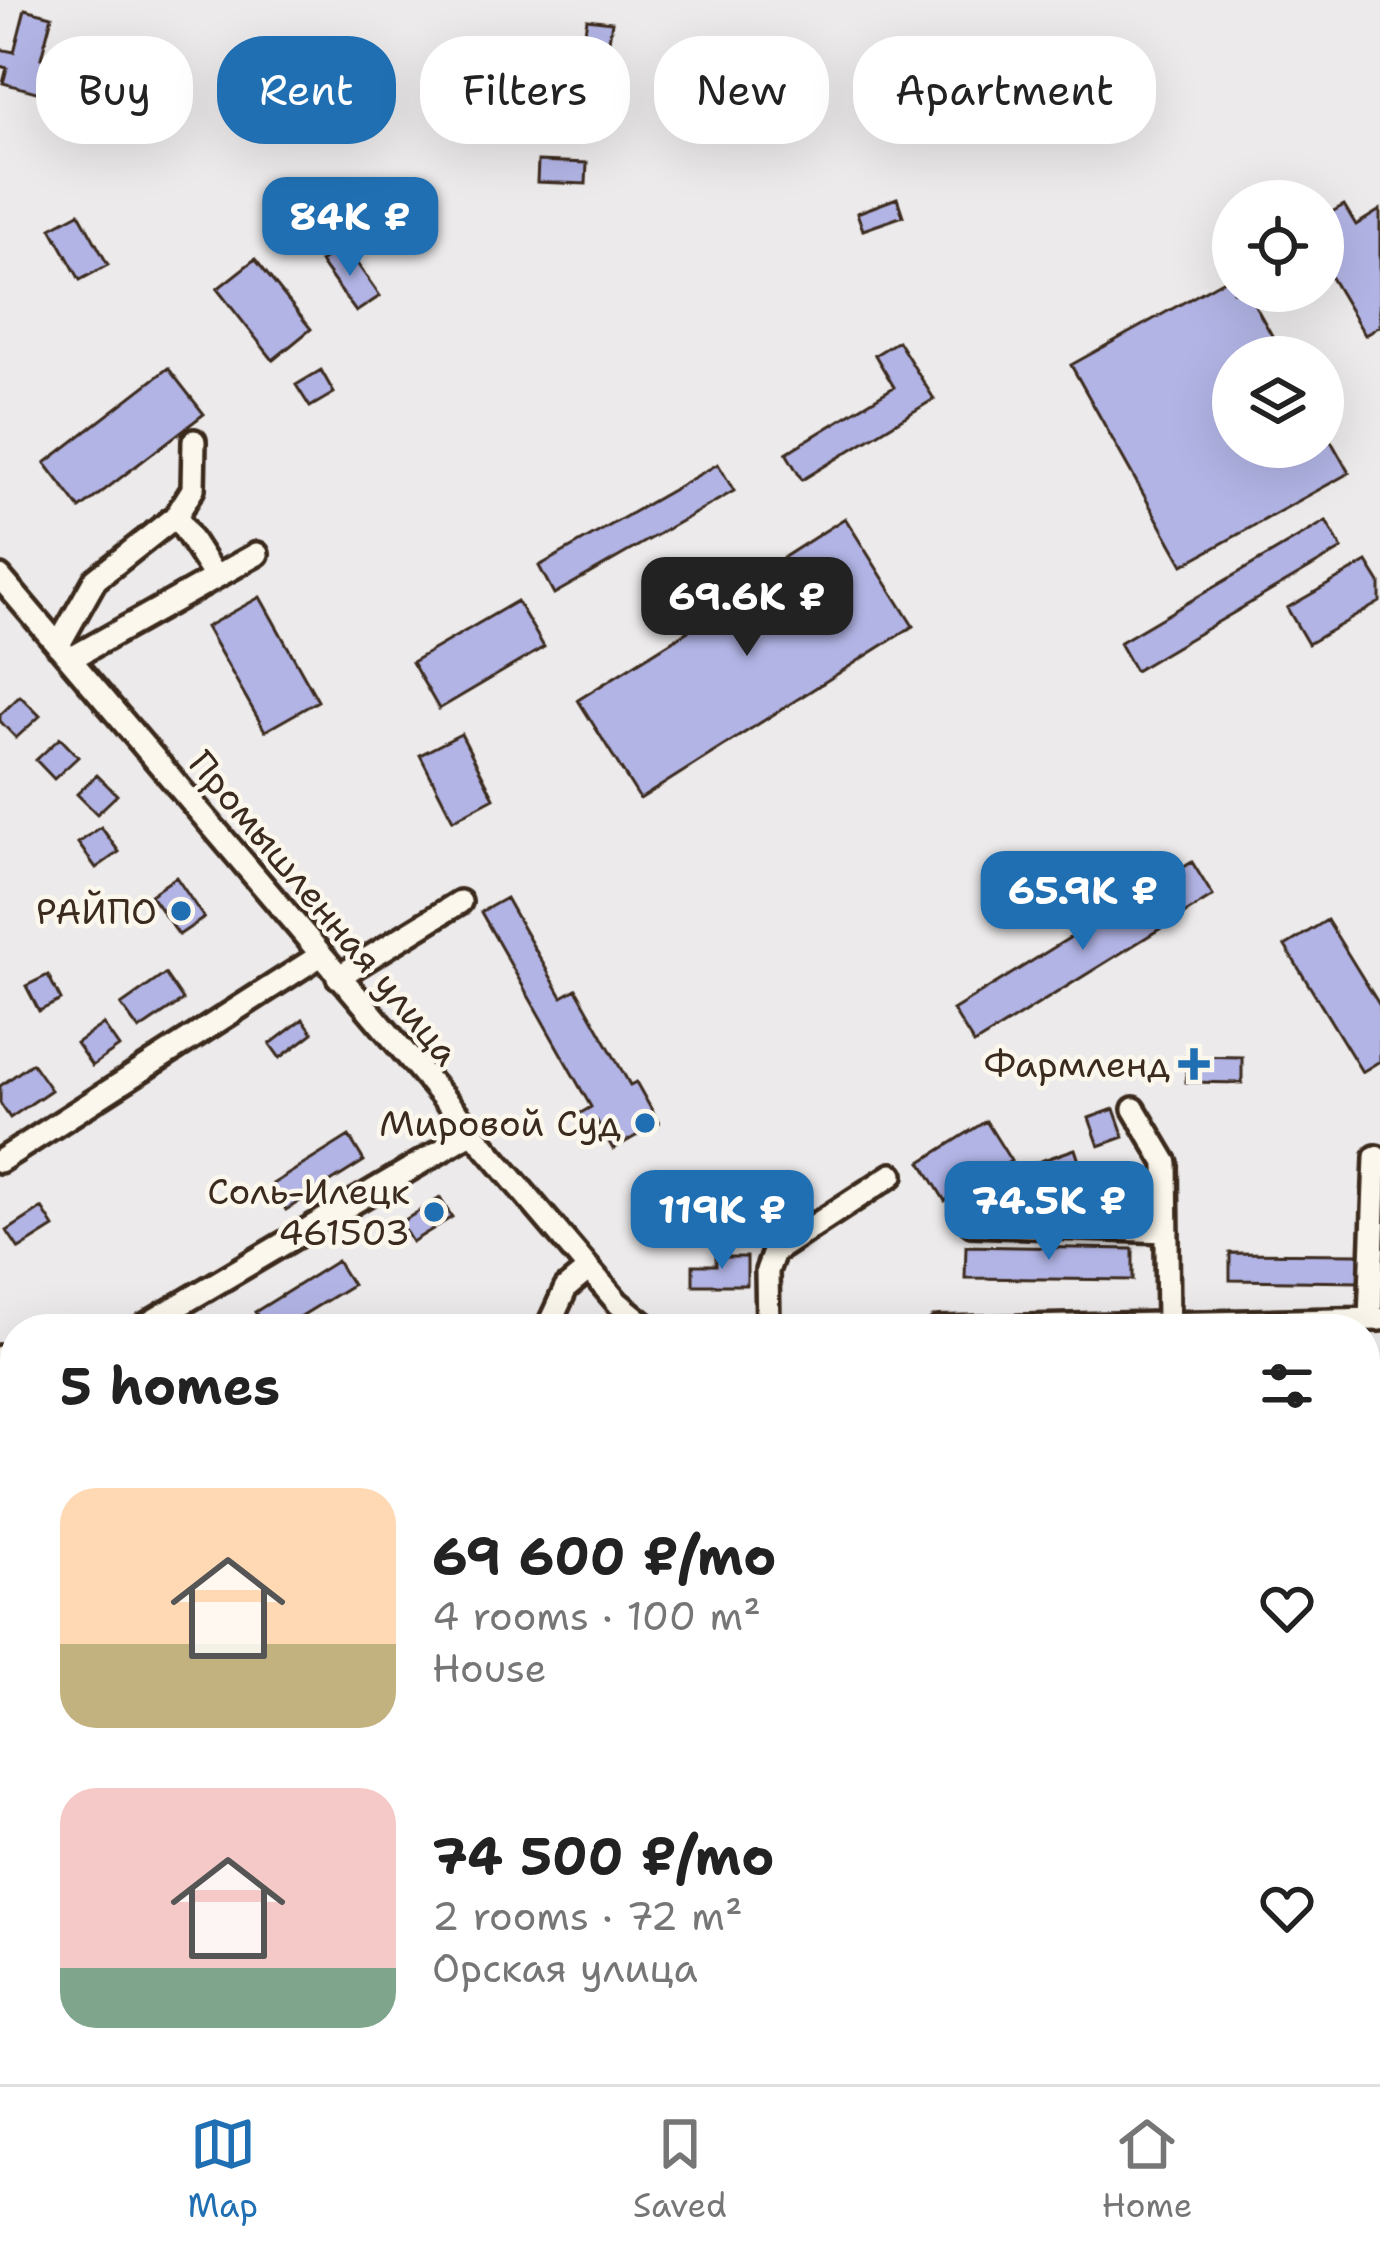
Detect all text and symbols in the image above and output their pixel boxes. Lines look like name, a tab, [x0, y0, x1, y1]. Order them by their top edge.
chip: Buy	[36, 36, 193, 144]
chip: Rent	[217, 36, 396, 144]
chip: Filters	[420, 36, 630, 144]
chip: New	[654, 36, 829, 144]
chip: Apartment	[853, 36, 1156, 144]
pin: 84K ₽	[266, 177, 434, 279]
map controls	[1212, 180, 1344, 468]
button: locate	[1212, 180, 1344, 312]
text: 84K ₽	[289, 190, 411, 242]
button: layers	[1212, 336, 1344, 468]
pin: 69.6K ₽	[636, 557, 858, 659]
text: 69.6K ₽	[668, 570, 826, 622]
street label: Промышленная улица	[178, 740, 470, 1076]
pin: 65.9K ₽	[972, 851, 1194, 953]
text: 65.9K ₽	[1008, 864, 1158, 916]
place label: РАЙПО	[36, 887, 157, 936]
marker: РАЙПО	[168, 898, 194, 924]
place label: Фармленд	[984, 1040, 1170, 1089]
marker: Фармленд	[1181, 1051, 1207, 1077]
place label: Мировой Суд	[379, 1099, 621, 1148]
marker: Мировой Суд	[632, 1110, 658, 1136]
pin: 74.5K ₽	[938, 1161, 1160, 1263]
place label: Соль-Илецк 461503	[207, 1167, 410, 1257]
pin: 119K ₽	[624, 1170, 820, 1272]
text: 74.5K ₽	[972, 1174, 1126, 1226]
text: 119K ₽	[658, 1183, 786, 1235]
marker: Соль-Илецк 461503	[421, 1199, 447, 1225]
text: 5 homes	[60, 1352, 280, 1420]
icon: filters	[1254, 1353, 1320, 1419]
text: 69 600 ₽/mo	[432, 1522, 776, 1590]
icon: home	[156, 1536, 300, 1680]
icon: heart	[1254, 1575, 1320, 1641]
text: 4 rooms · 100 m²	[432, 1590, 761, 1642]
text: House	[432, 1642, 547, 1694]
text: 74 500 ₽/mo	[432, 1822, 774, 1890]
icon: home	[156, 1836, 300, 1980]
icon: heart	[1254, 1875, 1320, 1941]
text: 2 rooms · 72 m²	[432, 1890, 743, 1942]
text: Орская улица	[432, 1942, 698, 1994]
tab: Map	[187, 2111, 258, 2228]
tab: Saved	[633, 2111, 727, 2228]
tab: Home	[1102, 2111, 1192, 2228]

